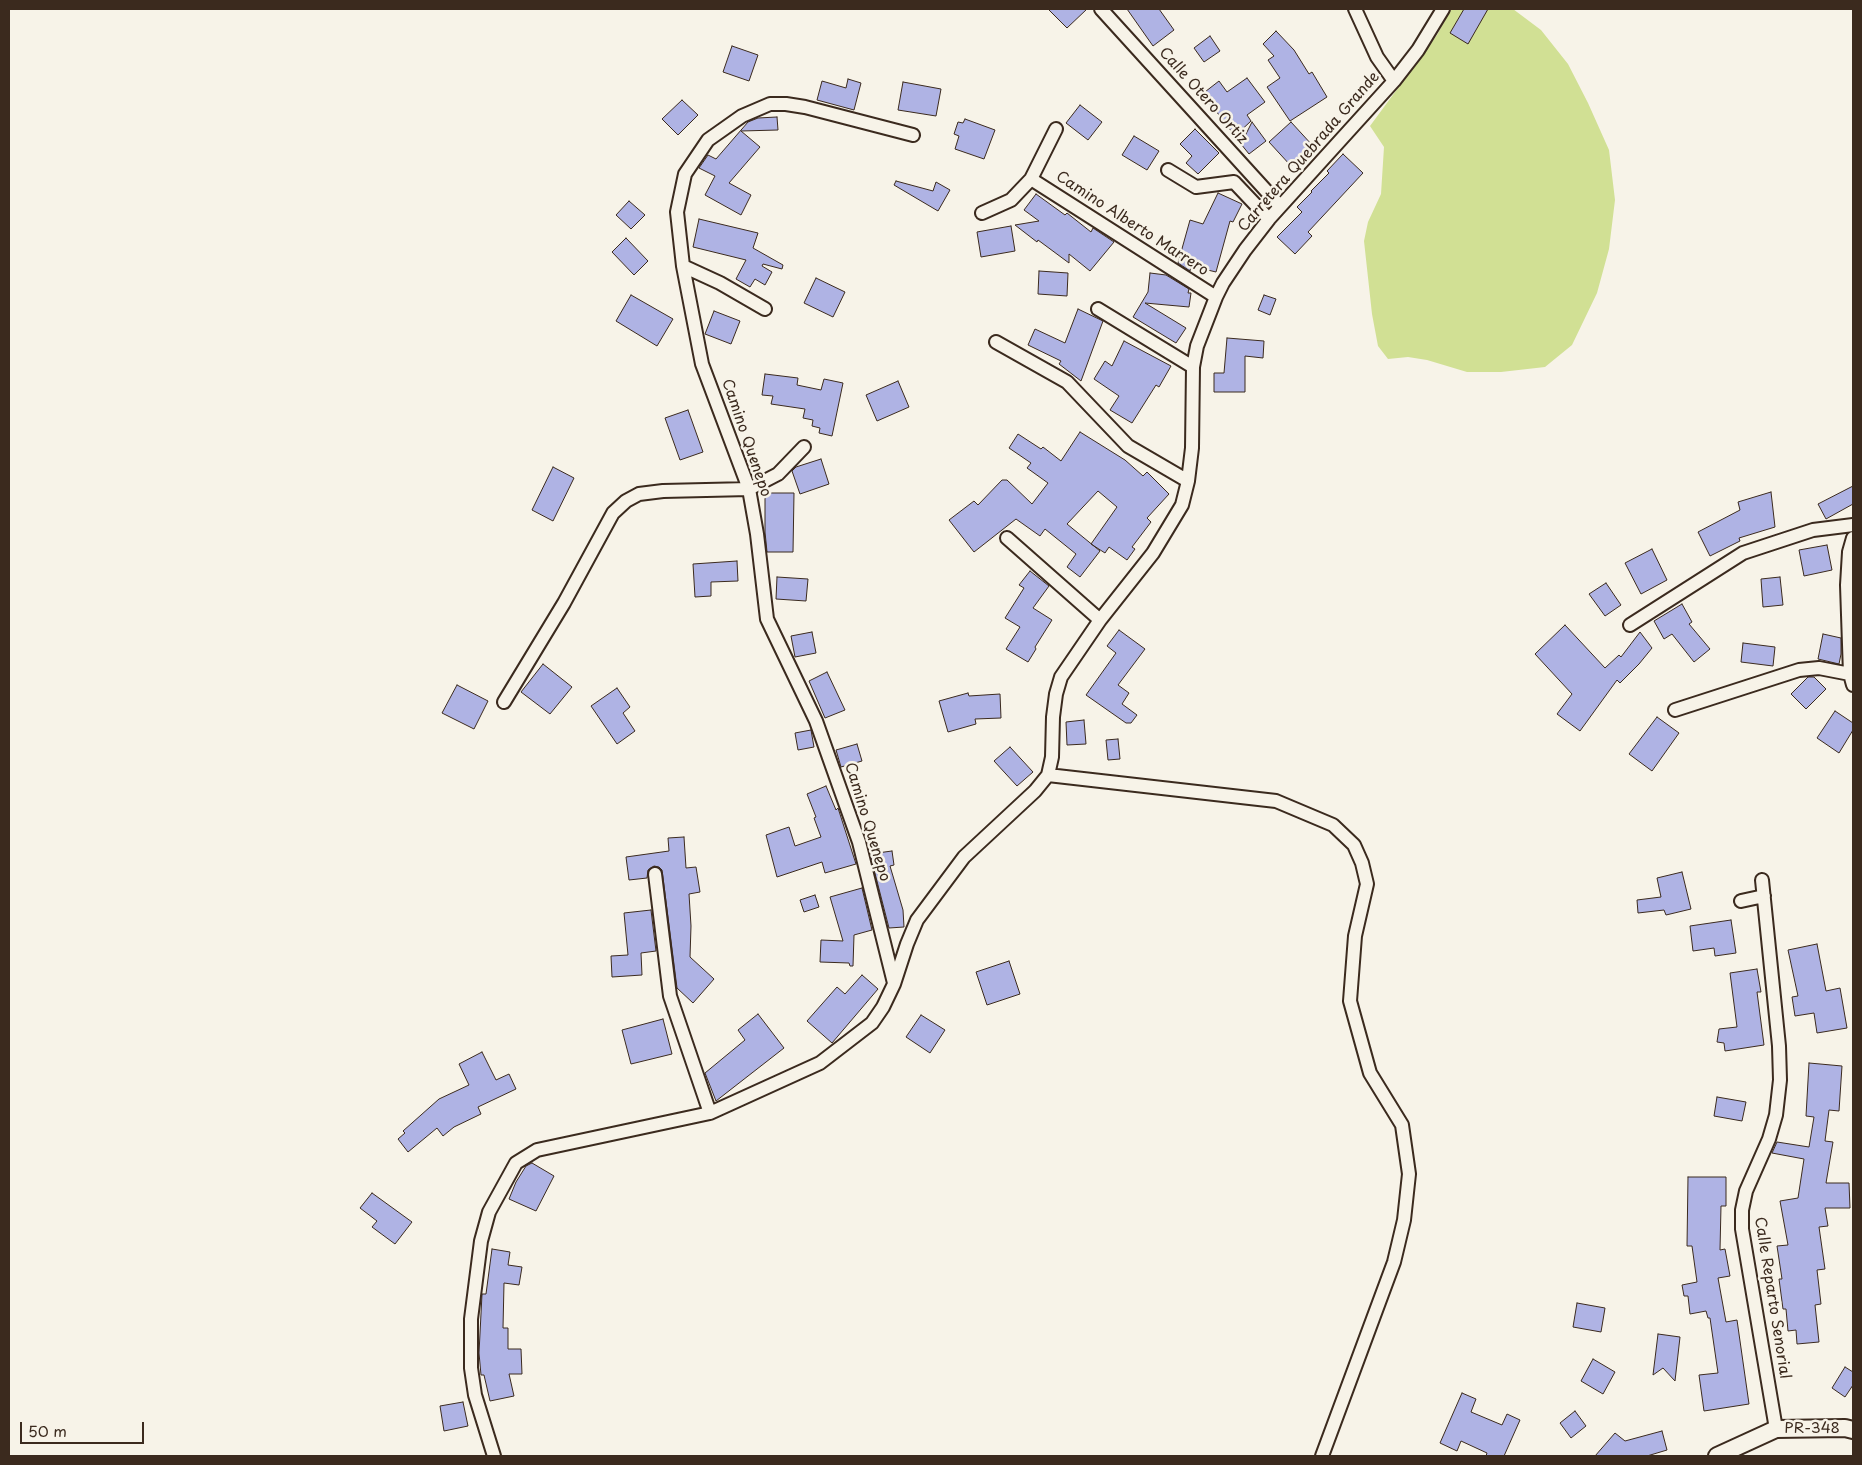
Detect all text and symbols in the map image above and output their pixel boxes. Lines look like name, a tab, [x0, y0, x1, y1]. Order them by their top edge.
street label: Calle Otero Ortiz	[1155, 44, 1251, 148]
street label: Carretera Quebrada Grande	[1235, 68, 1383, 236]
street label: Camino Alberto Marrero	[1052, 168, 1212, 280]
street label: Camino Quenepo	[717, 377, 775, 499]
street label: Camino Quenepo	[840, 760, 894, 884]
street label: Calle Reparto Senorial	[1750, 1216, 1794, 1380]
scale bar	[22, 1412, 146, 1444]
text: 50 m	[28, 1419, 67, 1442]
street label: PR-348	[1784, 1420, 1840, 1438]

